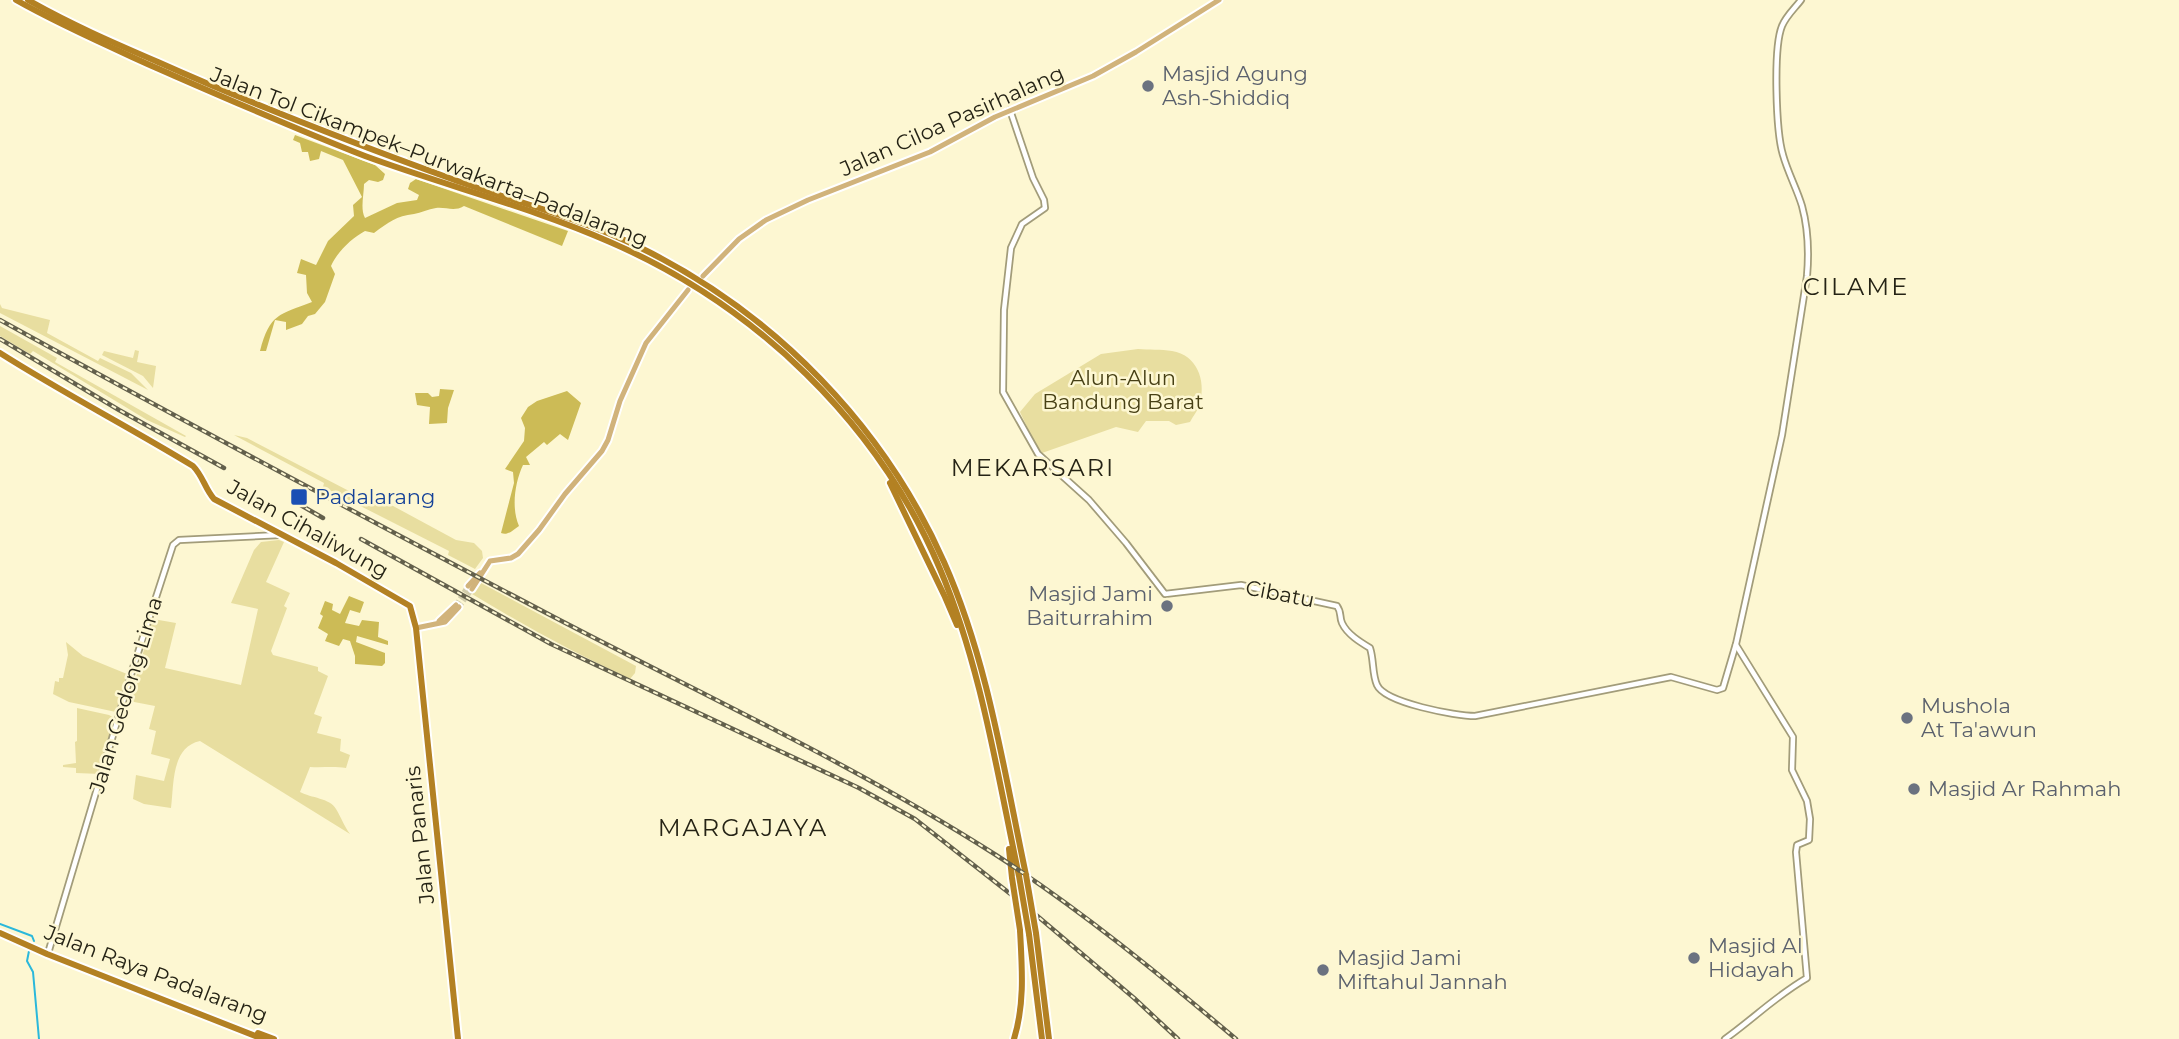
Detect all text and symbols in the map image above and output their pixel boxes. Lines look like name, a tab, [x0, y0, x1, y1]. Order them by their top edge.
street label: Jalan Ciloa Pasirhalang	[835, 60, 1068, 182]
street label: Jalan Tol Cikampek–Purwakarta–Padalarang	[206, 61, 651, 252]
place label: Masjid Agung Ash-Shiddiq	[1162, 61, 1308, 110]
marker: Masjid Agung Ash-Shiddiq	[1140, 78, 1156, 94]
district label: CILAME	[1803, 272, 1909, 301]
park label: Alun-Alun Bandung Barat	[1042, 365, 1204, 414]
district label: MEKARSARI	[951, 453, 1115, 482]
street label: Jalan Cihaliwung	[222, 473, 393, 583]
place label: Padalarang	[315, 484, 435, 509]
marker: Padalarang	[289, 487, 309, 507]
street label: Cibatu	[1243, 575, 1317, 612]
place label: Masjid Jami Baiturrahim	[1026, 581, 1153, 630]
street label: Jalan Gedong Lima	[83, 594, 167, 797]
marker: Masjid Jami Baiturrahim	[1159, 598, 1175, 614]
place label: Mushola At Ta'awun	[1921, 693, 2037, 742]
marker: Mushola At Ta'awun	[1899, 710, 1915, 726]
street label: Jalan Panaris	[400, 765, 439, 906]
place label: Masjid Ar Rahmah	[1928, 776, 2121, 801]
marker: Masjid Ar Rahmah	[1906, 781, 1922, 797]
district label: MARGAJAYA	[658, 813, 828, 842]
street label: Jalan Raya Padalarang	[40, 919, 271, 1028]
place label: Masjid Al Hidayah	[1708, 933, 1803, 982]
place label: Masjid Jami Miftahul Jannah	[1337, 945, 1508, 994]
marker: Masjid Al Hidayah	[1686, 950, 1702, 966]
marker: Masjid Jami Miftahul Jannah	[1315, 962, 1331, 978]

